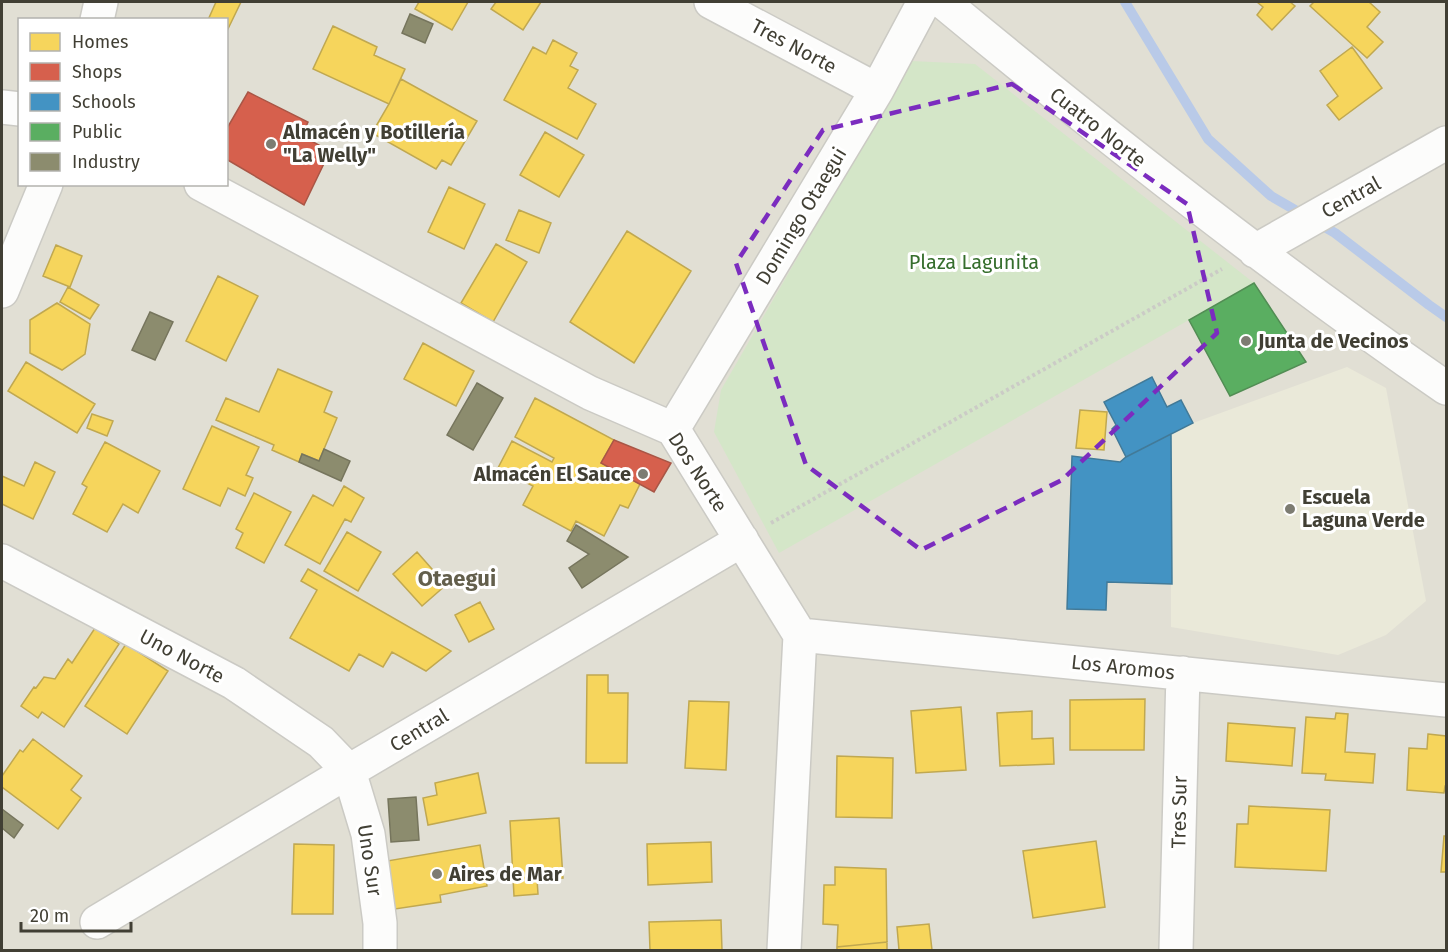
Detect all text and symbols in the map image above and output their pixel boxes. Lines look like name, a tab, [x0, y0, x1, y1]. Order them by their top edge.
street label: Tres Norte	[747, 14, 841, 78]
legend	[18, 18, 228, 186]
text: Homes	[72, 31, 128, 53]
text: Shops	[72, 61, 122, 83]
street label: Cuatro Norte	[1045, 82, 1151, 172]
text: Schools	[72, 91, 136, 113]
place label: Almacén y Botillería "La Welly"	[282, 120, 465, 167]
text: Public	[72, 121, 122, 143]
marker: Almacén y Botillería "La Welly"	[264, 137, 278, 151]
street label: Domingo Otaegui	[750, 143, 852, 289]
text: Industry	[72, 151, 140, 173]
street label: Central	[1317, 171, 1385, 223]
park label: Plaza Lagunita	[909, 250, 1039, 274]
place label: Junta de Vecinos	[1257, 329, 1409, 353]
marker: Junta de Vecinos	[1239, 334, 1253, 348]
street label: Dos Norte	[663, 428, 733, 516]
place label: Almacén El Sauce	[473, 462, 631, 486]
marker: Almacén El Sauce	[636, 467, 650, 481]
place label: Escuela Laguna Verde	[1302, 485, 1425, 532]
marker: Escuela Laguna Verde	[1283, 502, 1297, 516]
district label: Otaegui	[418, 565, 496, 592]
street label: Uno Norte	[135, 624, 229, 688]
street label: Los Aromos	[1070, 650, 1176, 684]
street label: Central	[385, 703, 453, 757]
street label: Tres Sur	[1166, 775, 1192, 849]
street label: Uno Sur	[353, 822, 388, 898]
place label: Aires de Mar	[448, 862, 563, 886]
marker: Aires de Mar	[430, 867, 444, 881]
scale bar	[21, 895, 130, 933]
text: 20 m	[30, 905, 69, 927]

